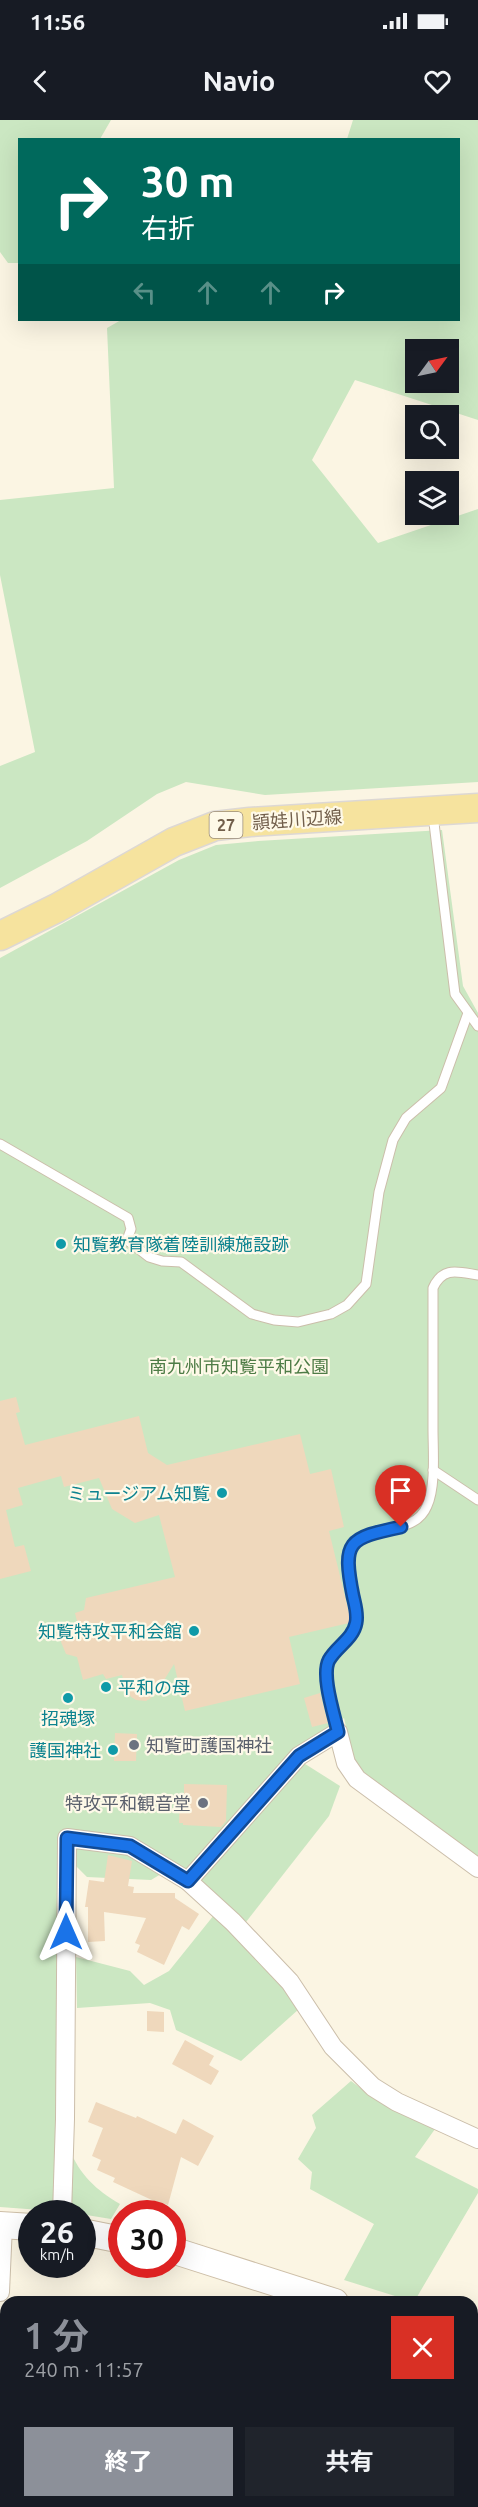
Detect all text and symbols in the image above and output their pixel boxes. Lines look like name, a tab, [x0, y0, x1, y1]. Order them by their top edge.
text: 11:56	[30, 9, 85, 34]
icon: back	[24, 65, 57, 98]
icon: heart	[421, 65, 454, 98]
text: Navio	[203, 66, 275, 96]
text: 30 m	[141, 158, 235, 205]
icon: right	[42, 162, 120, 240]
text: 右折	[141, 213, 195, 243]
icon: left	[128, 276, 161, 309]
icon: ahead	[191, 276, 224, 309]
icon: ahead	[254, 276, 287, 309]
icon: right	[317, 276, 350, 309]
north arrow	[405, 339, 459, 393]
map controls	[405, 339, 459, 525]
button: search	[405, 405, 459, 459]
button: layers	[405, 471, 459, 525]
street label: 頴娃川辺線	[251, 806, 343, 832]
road number: 27	[210, 812, 242, 838]
place label: 知覧教育隊着陸訓練施設跡	[73, 1234, 289, 1254]
marker: 知覧教育隊着陸訓練施設跡	[54, 1237, 68, 1251]
park label: 南九州市知覧平和公園	[149, 1356, 329, 1376]
pin	[375, 1465, 426, 1527]
icon: arrive	[384, 1474, 417, 1507]
place label: ミュージアム知覧	[68, 1483, 210, 1503]
marker: ミュージアム知覧	[215, 1486, 229, 1500]
place label: 知覧特攻平和会館	[38, 1621, 182, 1641]
marker: 知覧特攻平和会館	[187, 1624, 201, 1638]
place label: 平和の母	[118, 1677, 190, 1697]
marker: 平和の母	[99, 1680, 113, 1694]
marker: 招魂塚	[61, 1691, 75, 1705]
place label: 招魂塚	[41, 1708, 95, 1728]
place label: 知覧町護国神社	[146, 1735, 272, 1755]
marker: 知覧町護国神社	[127, 1738, 141, 1752]
place label: 護国神社	[29, 1740, 101, 1760]
marker: 護国神社	[106, 1743, 120, 1757]
place label: 特攻平和観音堂	[65, 1793, 191, 1813]
marker: 特攻平和観音堂	[196, 1796, 210, 1810]
position arrow	[34, 1900, 98, 1964]
speed limit sign: 30	[108, 2200, 186, 2278]
text: 26	[40, 2215, 74, 2249]
text: km/h	[40, 2246, 74, 2263]
text: 1 分	[24, 2315, 89, 2356]
button: close	[391, 2316, 454, 2379]
text: 240 m · 11:57	[24, 2358, 144, 2381]
button: 終了	[24, 2427, 233, 2496]
button: 共有	[245, 2427, 454, 2496]

